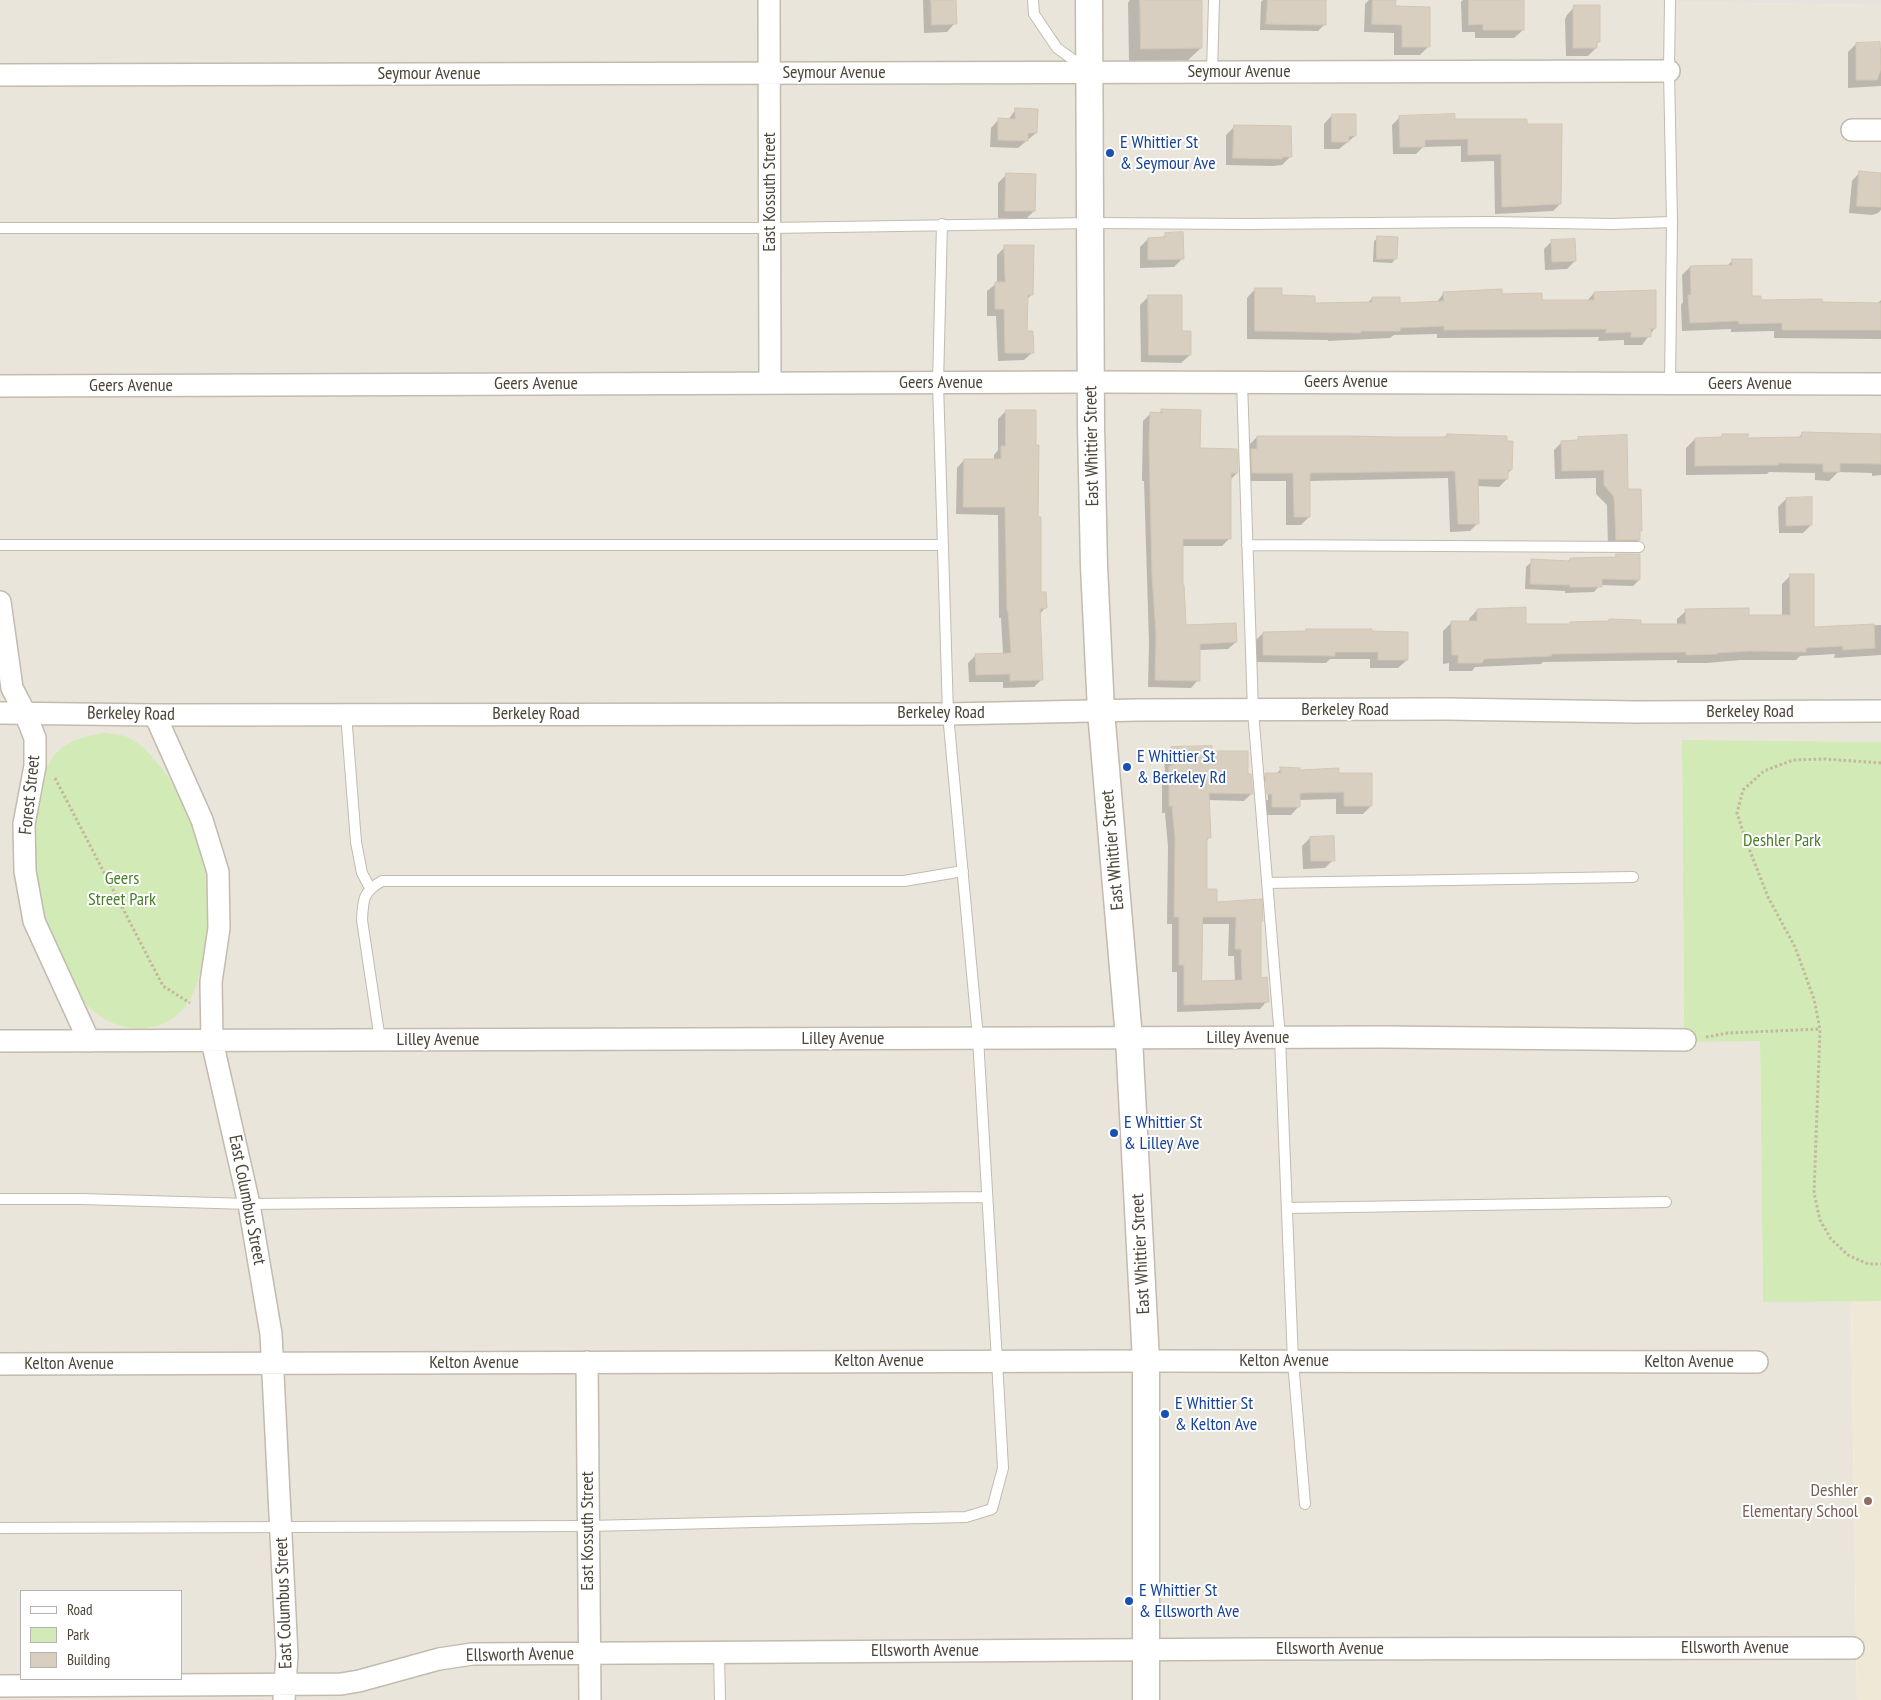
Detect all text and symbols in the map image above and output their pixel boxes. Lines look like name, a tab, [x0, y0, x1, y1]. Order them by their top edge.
street label: Seymour Avenue	[1187, 61, 1291, 83]
street label: Seymour Avenue	[782, 62, 886, 84]
street label: Seymour Avenue	[377, 63, 481, 85]
street label: East Kossuth Street	[759, 132, 781, 252]
place label: E Whittier St & Seymour Ave	[1120, 132, 1216, 174]
marker: E Whittier St & Seymour Ave	[1104, 147, 1116, 159]
street label: Geers Avenue	[1304, 371, 1388, 393]
street label: Geers Avenue	[899, 372, 983, 394]
street label: Geers Avenue	[494, 373, 578, 395]
street label: Geers Avenue	[1708, 373, 1792, 395]
street label: Geers Avenue	[89, 375, 173, 397]
street label: East Whittier Street	[1080, 385, 1104, 507]
street label: Berkeley Road	[1301, 699, 1389, 721]
street label: Berkeley Road	[1706, 701, 1794, 723]
street label: Berkeley Road	[87, 702, 175, 726]
street label: Berkeley Road	[897, 702, 985, 724]
street label: Berkeley Road	[492, 703, 580, 725]
place label: E Whittier St & Berkeley Rd	[1137, 746, 1226, 789]
street label: Forest Street	[15, 754, 45, 836]
marker: E Whittier St & Berkeley Rd	[1121, 761, 1133, 773]
street label: East Whittier Street	[1097, 789, 1129, 911]
park label: Deshler Park	[1743, 830, 1821, 852]
park label: Geers Street Park	[88, 868, 156, 911]
street label: Lilley Avenue	[1207, 1027, 1289, 1049]
street label: Lilley Avenue	[802, 1028, 884, 1050]
street label: Lilley Avenue	[397, 1029, 479, 1051]
place label: E Whittier St & Lilley Ave	[1124, 1112, 1202, 1154]
marker: E Whittier St & Lilley Ave	[1108, 1127, 1120, 1139]
street label: East Columbus Street	[224, 1133, 270, 1267]
street label: East Whittier Street	[1127, 1193, 1155, 1315]
street label: Kelton Avenue	[834, 1350, 924, 1372]
street label: Kelton Avenue	[1239, 1350, 1329, 1372]
street label: Kelton Avenue	[1644, 1351, 1734, 1373]
street label: Kelton Avenue	[429, 1352, 519, 1374]
street label: Kelton Avenue	[24, 1353, 114, 1375]
place label: E Whittier St & Kelton Ave	[1175, 1393, 1257, 1436]
marker: E Whittier St & Kelton Ave	[1159, 1408, 1171, 1420]
street label: East Kossuth Street	[577, 1471, 599, 1591]
place label: Deshler Elementary School	[1742, 1480, 1858, 1522]
marker: Deshler Elementary School	[1862, 1495, 1874, 1507]
street label: East Columbus Street	[271, 1537, 297, 1669]
place label: E Whittier St & Ellsworth Ave	[1139, 1580, 1239, 1622]
legend	[20, 1590, 182, 1680]
marker: E Whittier St & Ellsworth Ave	[1123, 1595, 1135, 1607]
text: Road	[67, 1600, 93, 1619]
text: Park	[67, 1625, 89, 1644]
street label: Ellsworth Avenue	[1681, 1637, 1789, 1659]
street label: Ellsworth Avenue	[1276, 1638, 1384, 1660]
street label: Ellsworth Avenue	[871, 1640, 979, 1662]
street label: Ellsworth Avenue	[466, 1643, 574, 1667]
text: Building	[67, 1650, 110, 1669]

